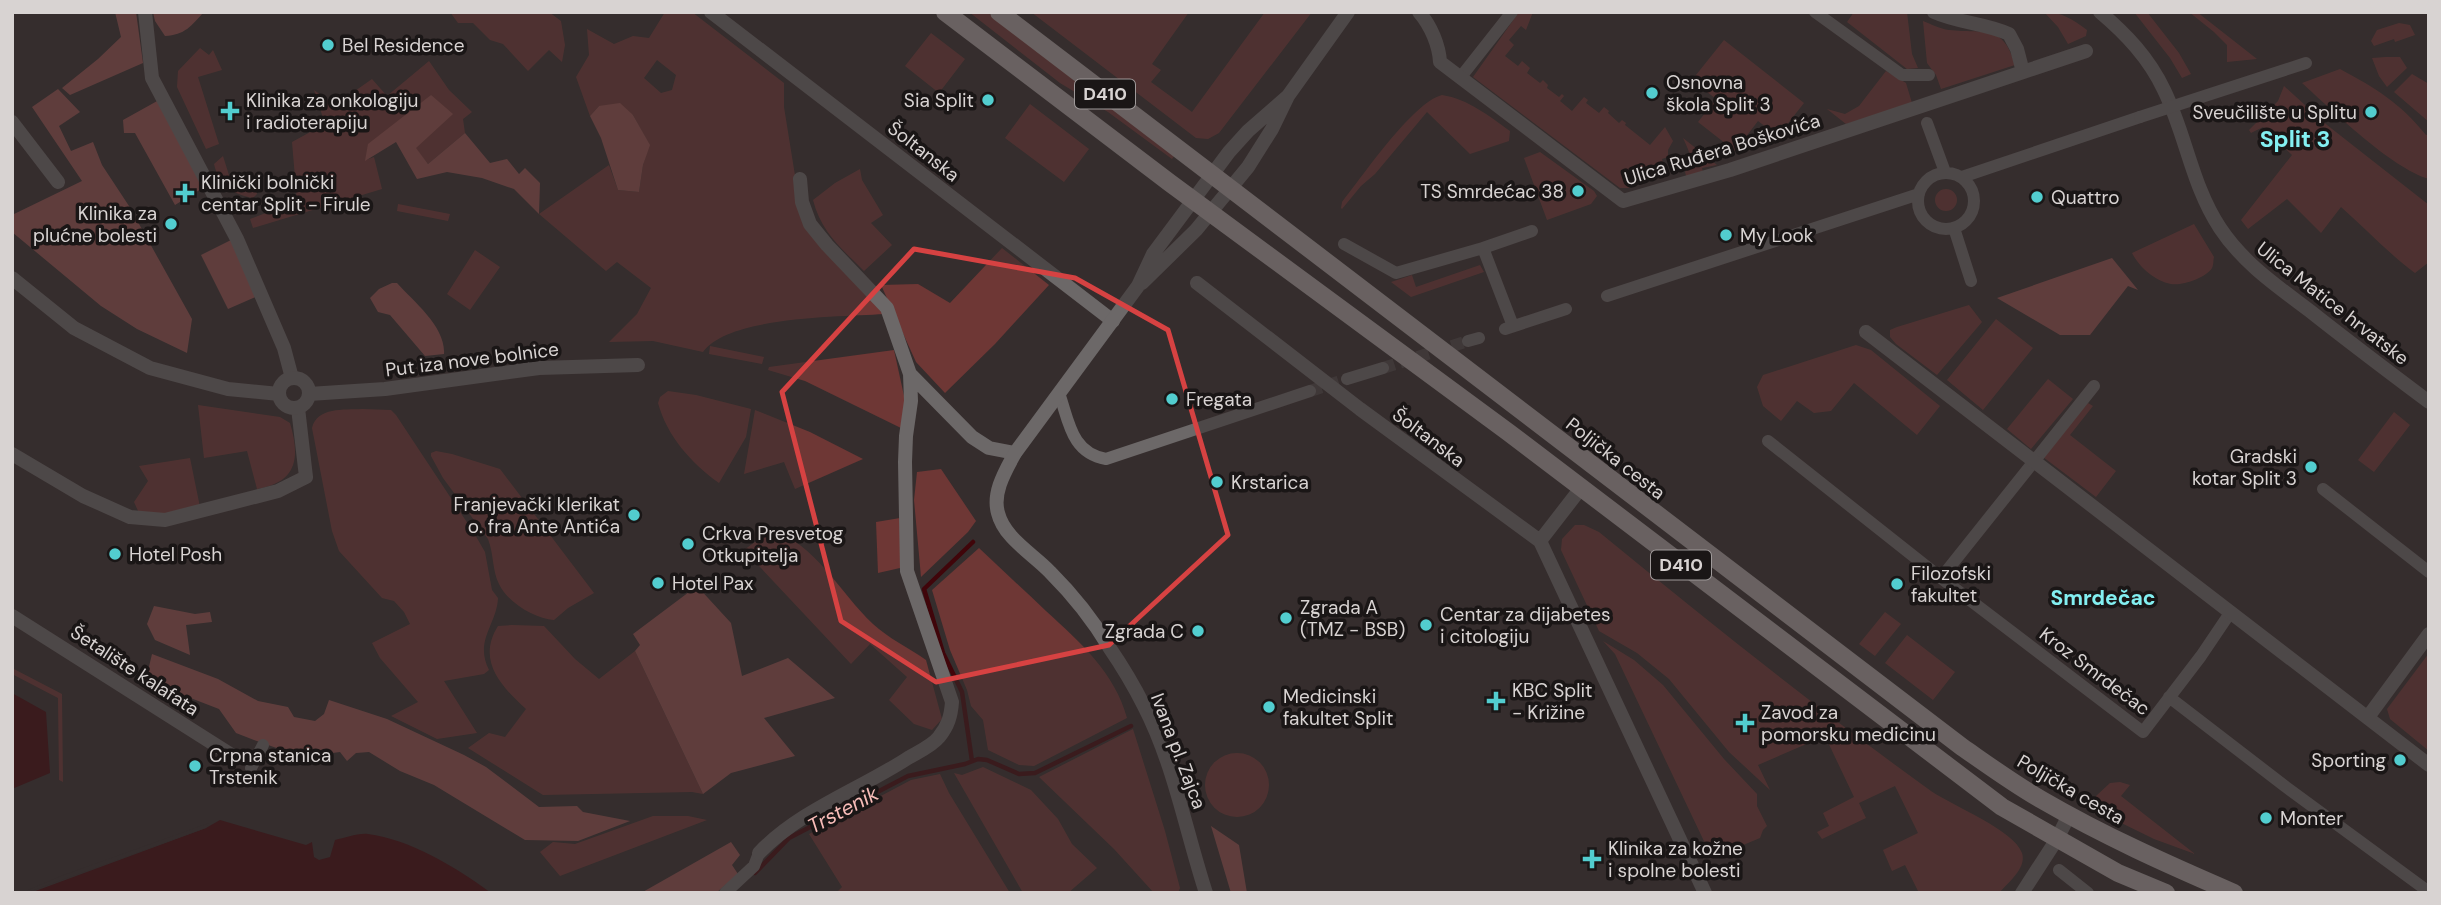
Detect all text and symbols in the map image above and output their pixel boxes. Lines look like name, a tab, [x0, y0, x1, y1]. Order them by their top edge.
place label: Bel Residence	[342, 33, 464, 58]
marker: Bel Residence	[320, 37, 336, 53]
place label: Osnovna škola Split 3	[1666, 70, 1771, 117]
road number: D410	[1075, 80, 1135, 108]
marker: Osnovna škola Split 3	[1644, 85, 1660, 101]
place label: Klinika za onkologiju i radioterapiju	[246, 88, 418, 135]
place label: Sia Split	[904, 88, 974, 113]
marker: Sia Split	[980, 92, 996, 108]
place label: Sveučilište u Splitu	[2192, 100, 2357, 125]
marker: Klinika za onkologiju i radioterapiju	[220, 101, 240, 121]
marker: Sveučilište u Splitu	[2363, 104, 2379, 120]
street label: Ulica Ruđera Boškovića	[1621, 108, 1823, 191]
street label: Šoltanska	[883, 116, 965, 187]
district label: Split 3	[2260, 124, 2330, 154]
place label: Klinički bolnički centar Split - Firule	[201, 170, 371, 217]
place label: TS Smrdećac 38	[1420, 179, 1564, 204]
marker: Klinički bolnički centar Split - Firule	[175, 183, 195, 203]
marker: TS Smrdećac 38	[1570, 183, 1586, 199]
place label: Quattro	[2051, 185, 2120, 210]
marker: Quattro	[2029, 189, 2045, 205]
place label: Klinika za plućne bolesti	[33, 201, 157, 248]
marker: Klinika za plućne bolesti	[163, 216, 179, 232]
place label: My Look	[1740, 223, 1814, 248]
marker: My Look	[1718, 227, 1734, 243]
street label: Ulica Matice hrvatske	[2252, 236, 2414, 371]
street label: Put iza nove bolnice	[384, 336, 560, 383]
place label: Fregata	[1186, 387, 1252, 412]
marker: Fregata	[1164, 391, 1180, 407]
street label: Šoltanska	[1387, 402, 1470, 473]
street label: Poljička cesta	[1561, 412, 1670, 505]
place label: Gradski kotar Split 3	[2192, 444, 2297, 491]
marker: Gradski kotar Split 3	[2303, 459, 2319, 475]
place label: Krstarica	[1231, 470, 1309, 495]
marker: Krstarica	[1209, 474, 1225, 490]
place label: Franjevački klerikat o. fra Ante Antića	[453, 492, 620, 539]
marker: Franjevački klerikat o. fra Ante Antića	[626, 507, 642, 523]
place label: Crkva Presvetog Otkupitelja	[702, 521, 844, 568]
marker: Crkva Presvetog Otkupitelja	[680, 536, 696, 552]
place label: Hotel Posh	[129, 542, 222, 567]
marker: Hotel Posh	[107, 546, 123, 562]
road number: D410	[1651, 550, 1711, 580]
place label: Filozofski fakultet	[1911, 561, 1991, 608]
place label: Hotel Pax	[672, 571, 754, 596]
marker: Hotel Pax	[650, 575, 666, 591]
marker: Filozofski fakultet	[1889, 576, 1905, 592]
district label: Smrdečac	[2050, 584, 2156, 612]
place label: Zgrada A (TMZ - BSB)	[1300, 595, 1405, 642]
place label: Centar za dijabetes i citologiju	[1440, 602, 1611, 649]
marker: Zgrada A (TMZ - BSB)	[1278, 610, 1294, 626]
marker: Centar za dijabetes i citologiju	[1418, 617, 1434, 633]
street label: Šetalište kalafata	[66, 619, 204, 721]
place label: Zgrada C	[1105, 619, 1184, 644]
street label: Kroz Smrdečac	[2034, 622, 2155, 721]
marker: Zgrada C	[1190, 623, 1206, 639]
place label: KBC Split - Križine	[1512, 678, 1592, 725]
place label: Medicinski fakultet Split	[1283, 684, 1393, 731]
street label: Ivana pl. Zajca	[1145, 690, 1212, 813]
marker: KBC Split - Križine	[1486, 691, 1506, 711]
marker: Medicinski fakultet Split	[1261, 699, 1277, 715]
place label: Zavod za pomorsku medicinu	[1761, 700, 1936, 747]
marker: Zavod za pomorsku medicinu	[1735, 713, 1755, 733]
place label: Crpna stanica Trstenik	[209, 743, 331, 790]
place label: Sporting	[2311, 748, 2386, 773]
street label: Poljička cesta	[2013, 749, 2129, 830]
marker: Sporting	[2392, 752, 2408, 768]
marker: Crpna stanica Trstenik	[187, 758, 203, 774]
water label: Trstenik	[803, 780, 884, 840]
place label: Monter	[2280, 806, 2343, 831]
marker: Monter	[2258, 810, 2274, 826]
place label: Klinika za kožne i spolne bolesti	[1608, 836, 1743, 883]
marker: Klinika za kožne i spolne bolesti	[1582, 849, 1602, 869]

